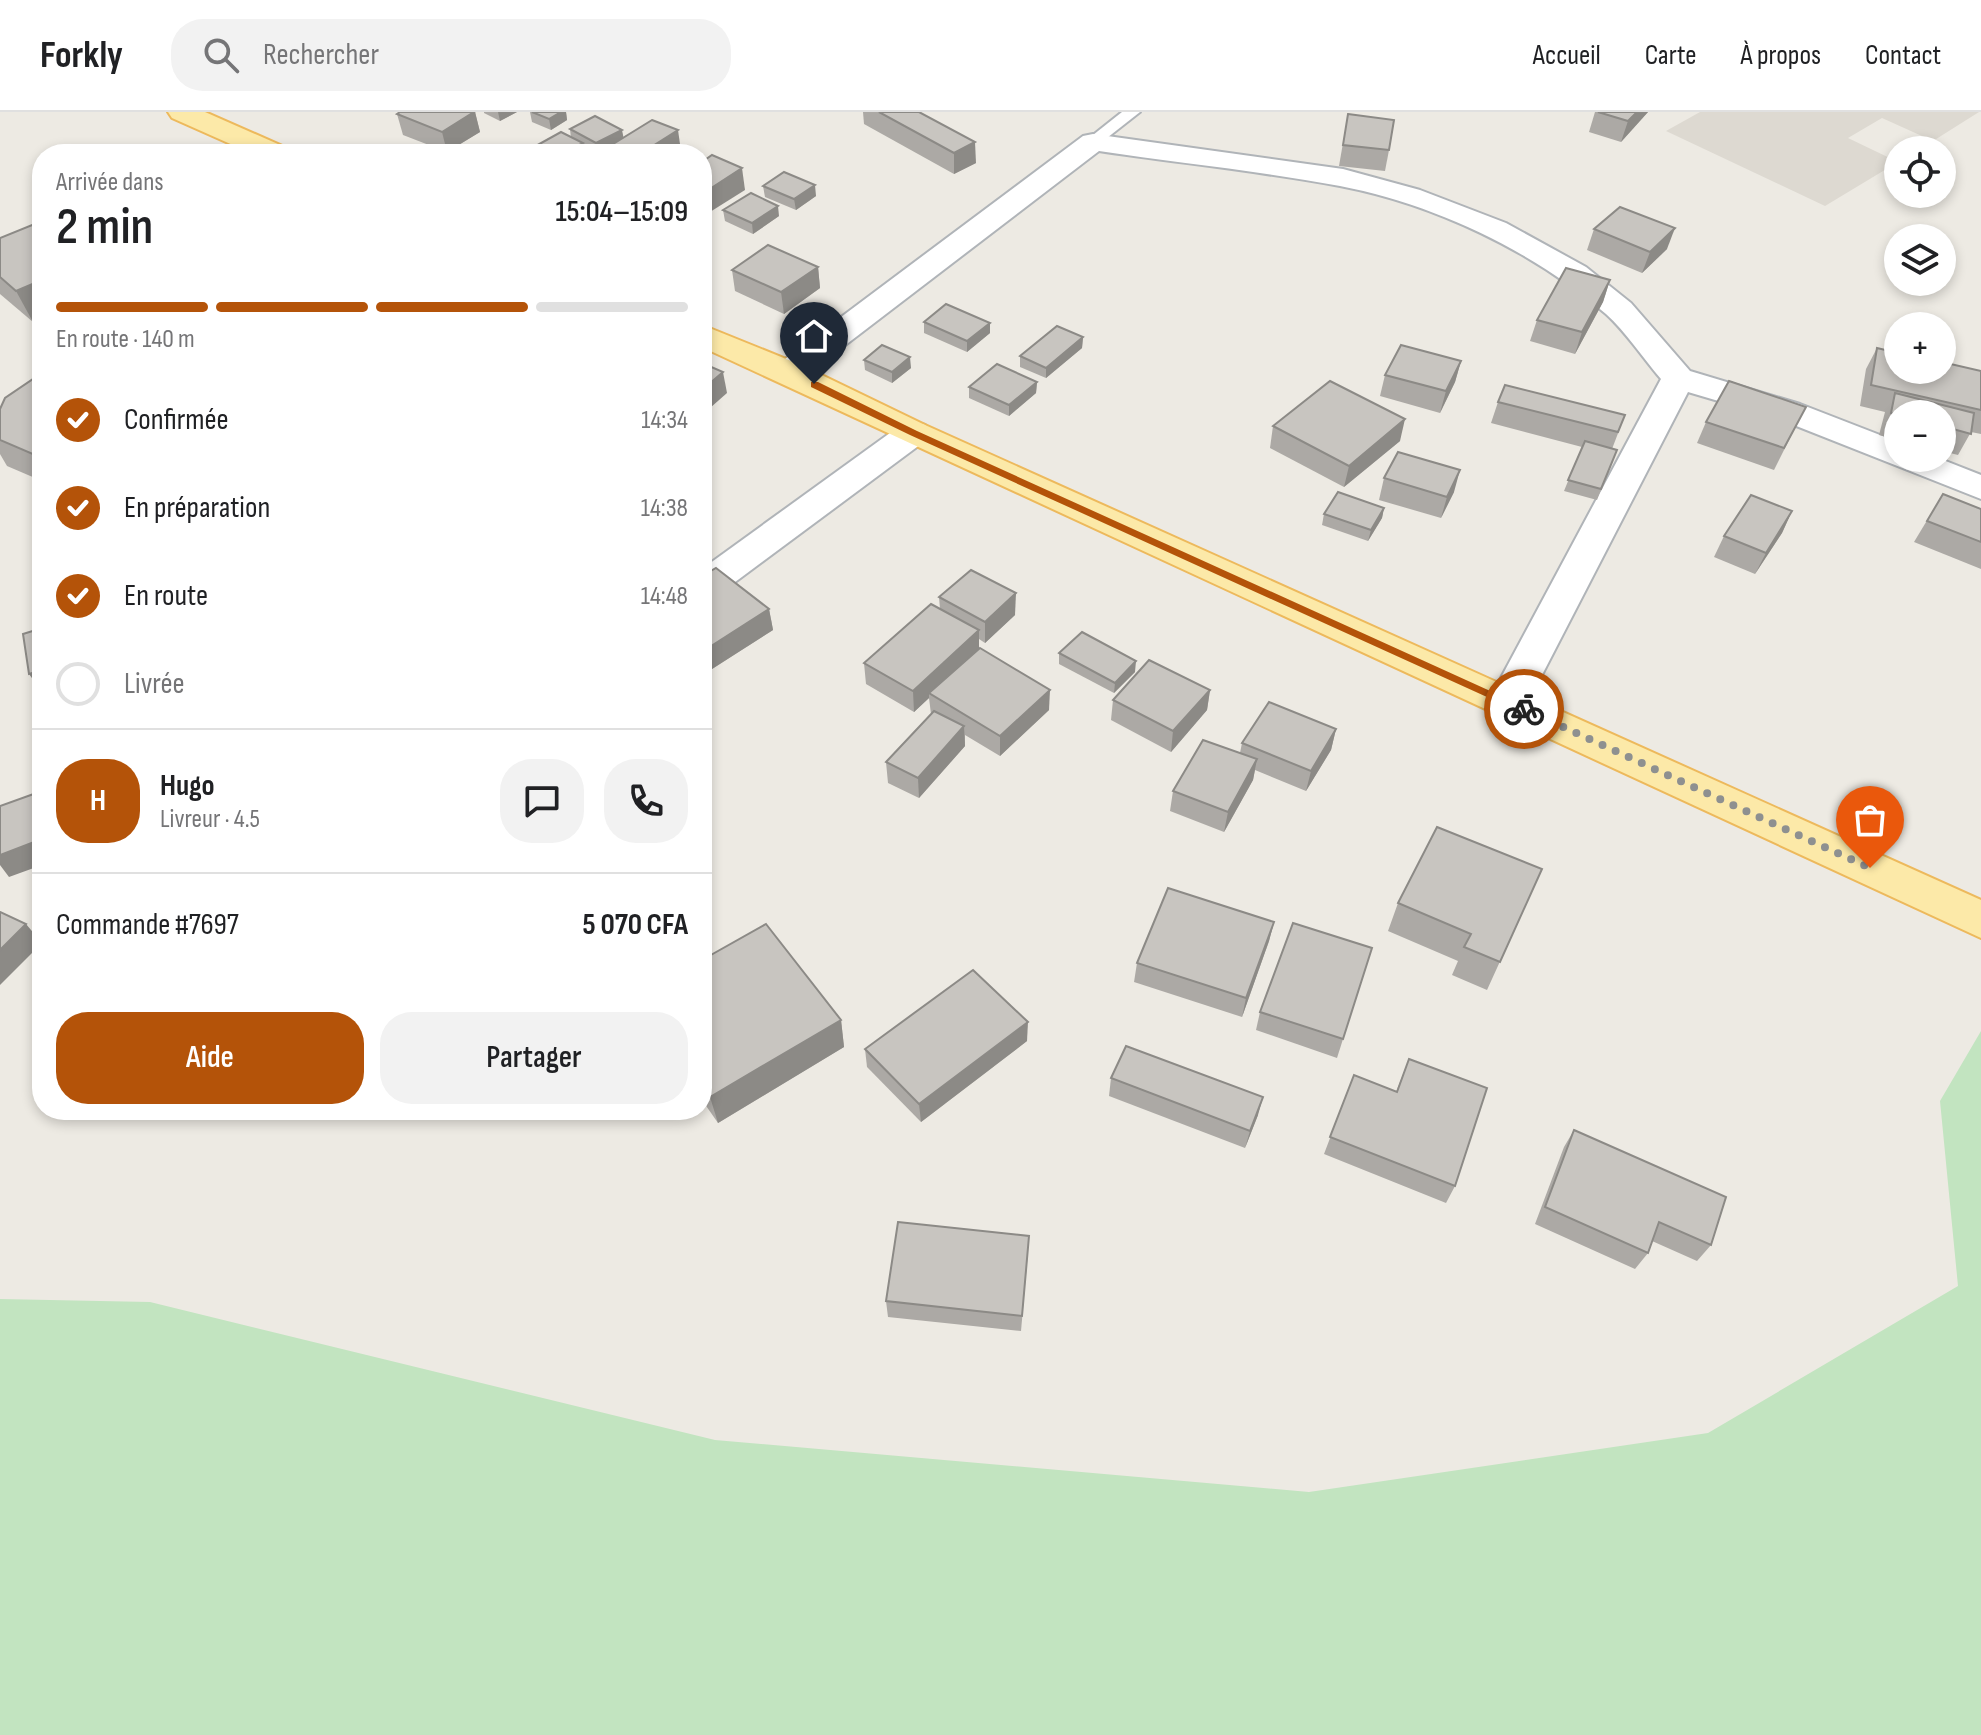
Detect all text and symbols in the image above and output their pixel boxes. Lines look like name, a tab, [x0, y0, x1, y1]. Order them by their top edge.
search box	[171, 19, 731, 91]
text: Forkly	[40, 33, 123, 78]
icon: search	[199, 33, 243, 77]
text: Rechercher	[263, 37, 379, 73]
text: Accueil	[1533, 39, 1601, 72]
text: Carte	[1645, 39, 1697, 72]
text: À propos	[1741, 39, 1821, 72]
text: Contact	[1865, 39, 1941, 72]
map controls	[1884, 136, 1956, 472]
button: locate	[1884, 136, 1956, 208]
text: Arrivée dans	[56, 167, 164, 198]
text: 15:04–15:09	[555, 194, 688, 230]
text: 2 min	[56, 196, 153, 259]
button: layers	[1884, 224, 1956, 296]
pin	[780, 302, 848, 384]
button: +	[1884, 312, 1956, 384]
icon: home	[792, 314, 836, 358]
text: En route · 140 m	[56, 324, 195, 355]
icon: check	[56, 398, 100, 442]
button: −	[1884, 400, 1956, 472]
text: Confirmée	[124, 402, 229, 438]
text: 14:34	[641, 405, 688, 436]
icon: check	[56, 486, 100, 530]
text: En préparation	[124, 490, 270, 526]
text: 14:38	[641, 493, 688, 524]
icon: check	[56, 574, 100, 618]
text: En route	[124, 578, 208, 614]
text: 14:48	[641, 581, 688, 612]
text: Livrée	[124, 666, 185, 702]
courier	[1484, 669, 1564, 749]
icon: bike	[1502, 687, 1546, 731]
button: chat	[500, 759, 584, 843]
button: phone	[604, 759, 688, 843]
text: Hugo	[160, 768, 215, 804]
text: H	[90, 783, 106, 819]
pin	[1836, 786, 1904, 868]
icon: bag	[1848, 798, 1892, 842]
text: Livreur · 4.5	[160, 804, 260, 835]
text: Commande #7697	[56, 907, 239, 943]
text: 5 070 CFA	[583, 907, 688, 943]
button: Aide	[56, 1012, 364, 1104]
button: Partager	[380, 1012, 688, 1104]

